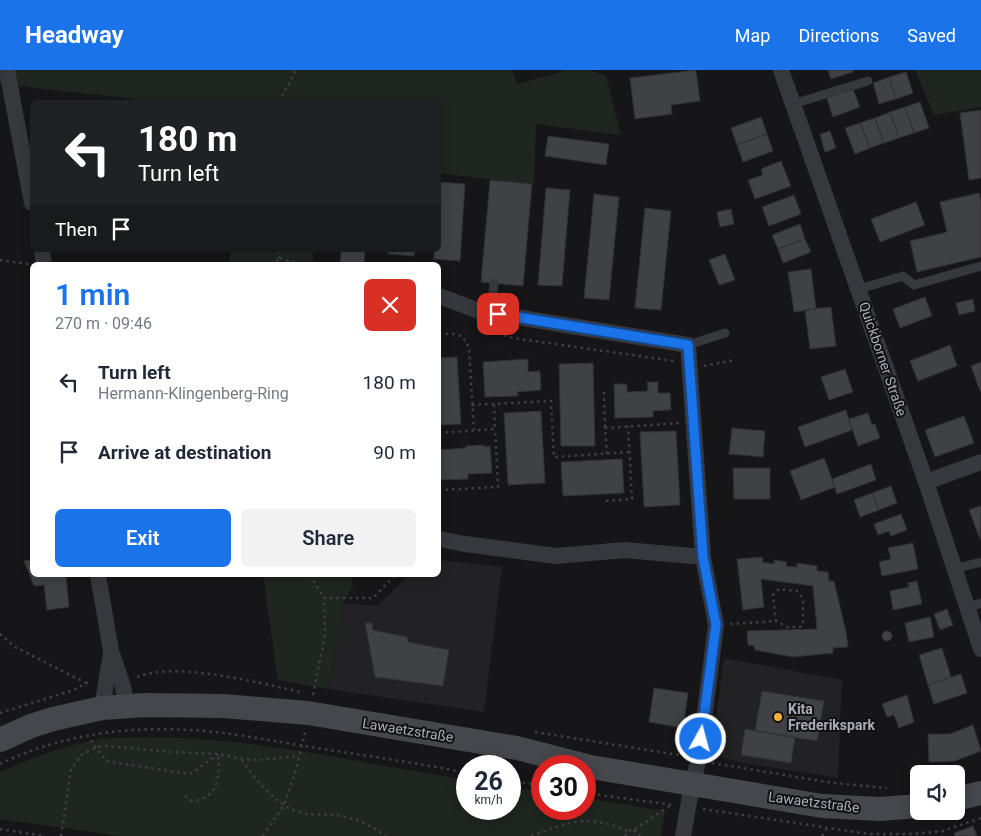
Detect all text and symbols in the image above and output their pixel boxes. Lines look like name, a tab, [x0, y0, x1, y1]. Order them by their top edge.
text: Headway	[25, 21, 124, 49]
text: Map	[735, 25, 770, 46]
text: Directions	[798, 25, 879, 46]
text: Saved	[907, 25, 956, 46]
text: 180 m	[138, 119, 237, 160]
icon: left	[55, 120, 120, 185]
text: Turn left	[138, 161, 219, 186]
icon: arrive	[107, 215, 135, 243]
text: Then	[55, 218, 97, 241]
text: 1 min	[55, 277, 130, 312]
button: close	[364, 279, 416, 331]
pin	[477, 293, 519, 335]
icon: arrive	[484, 300, 512, 328]
street label: Quickborner Straße	[856, 300, 910, 418]
text: 270 m · 09:46	[55, 314, 152, 333]
text: Turn left	[98, 361, 171, 384]
icon: left	[55, 368, 83, 396]
text: 180 m	[363, 371, 416, 394]
text: Hermann-Klingenberg-Ring	[98, 384, 289, 403]
icon: arrive	[55, 438, 83, 466]
text: Arrive at destination	[98, 441, 271, 464]
text: 90 m	[373, 441, 416, 464]
button: Exit	[55, 509, 231, 567]
button: Share	[241, 509, 416, 567]
place label: Kita Frederikspark	[788, 701, 876, 733]
marker: Kita Frederikspark	[772, 711, 784, 723]
position arrow	[674, 712, 726, 764]
street label: Lawaetzstraße	[361, 715, 455, 745]
speed limit sign: 30	[531, 755, 596, 820]
map controls	[910, 765, 965, 820]
button: sound	[910, 765, 965, 820]
text: 26	[474, 767, 503, 796]
street label: Lawaetzstraße	[767, 788, 861, 816]
text: km/h	[474, 793, 503, 807]

